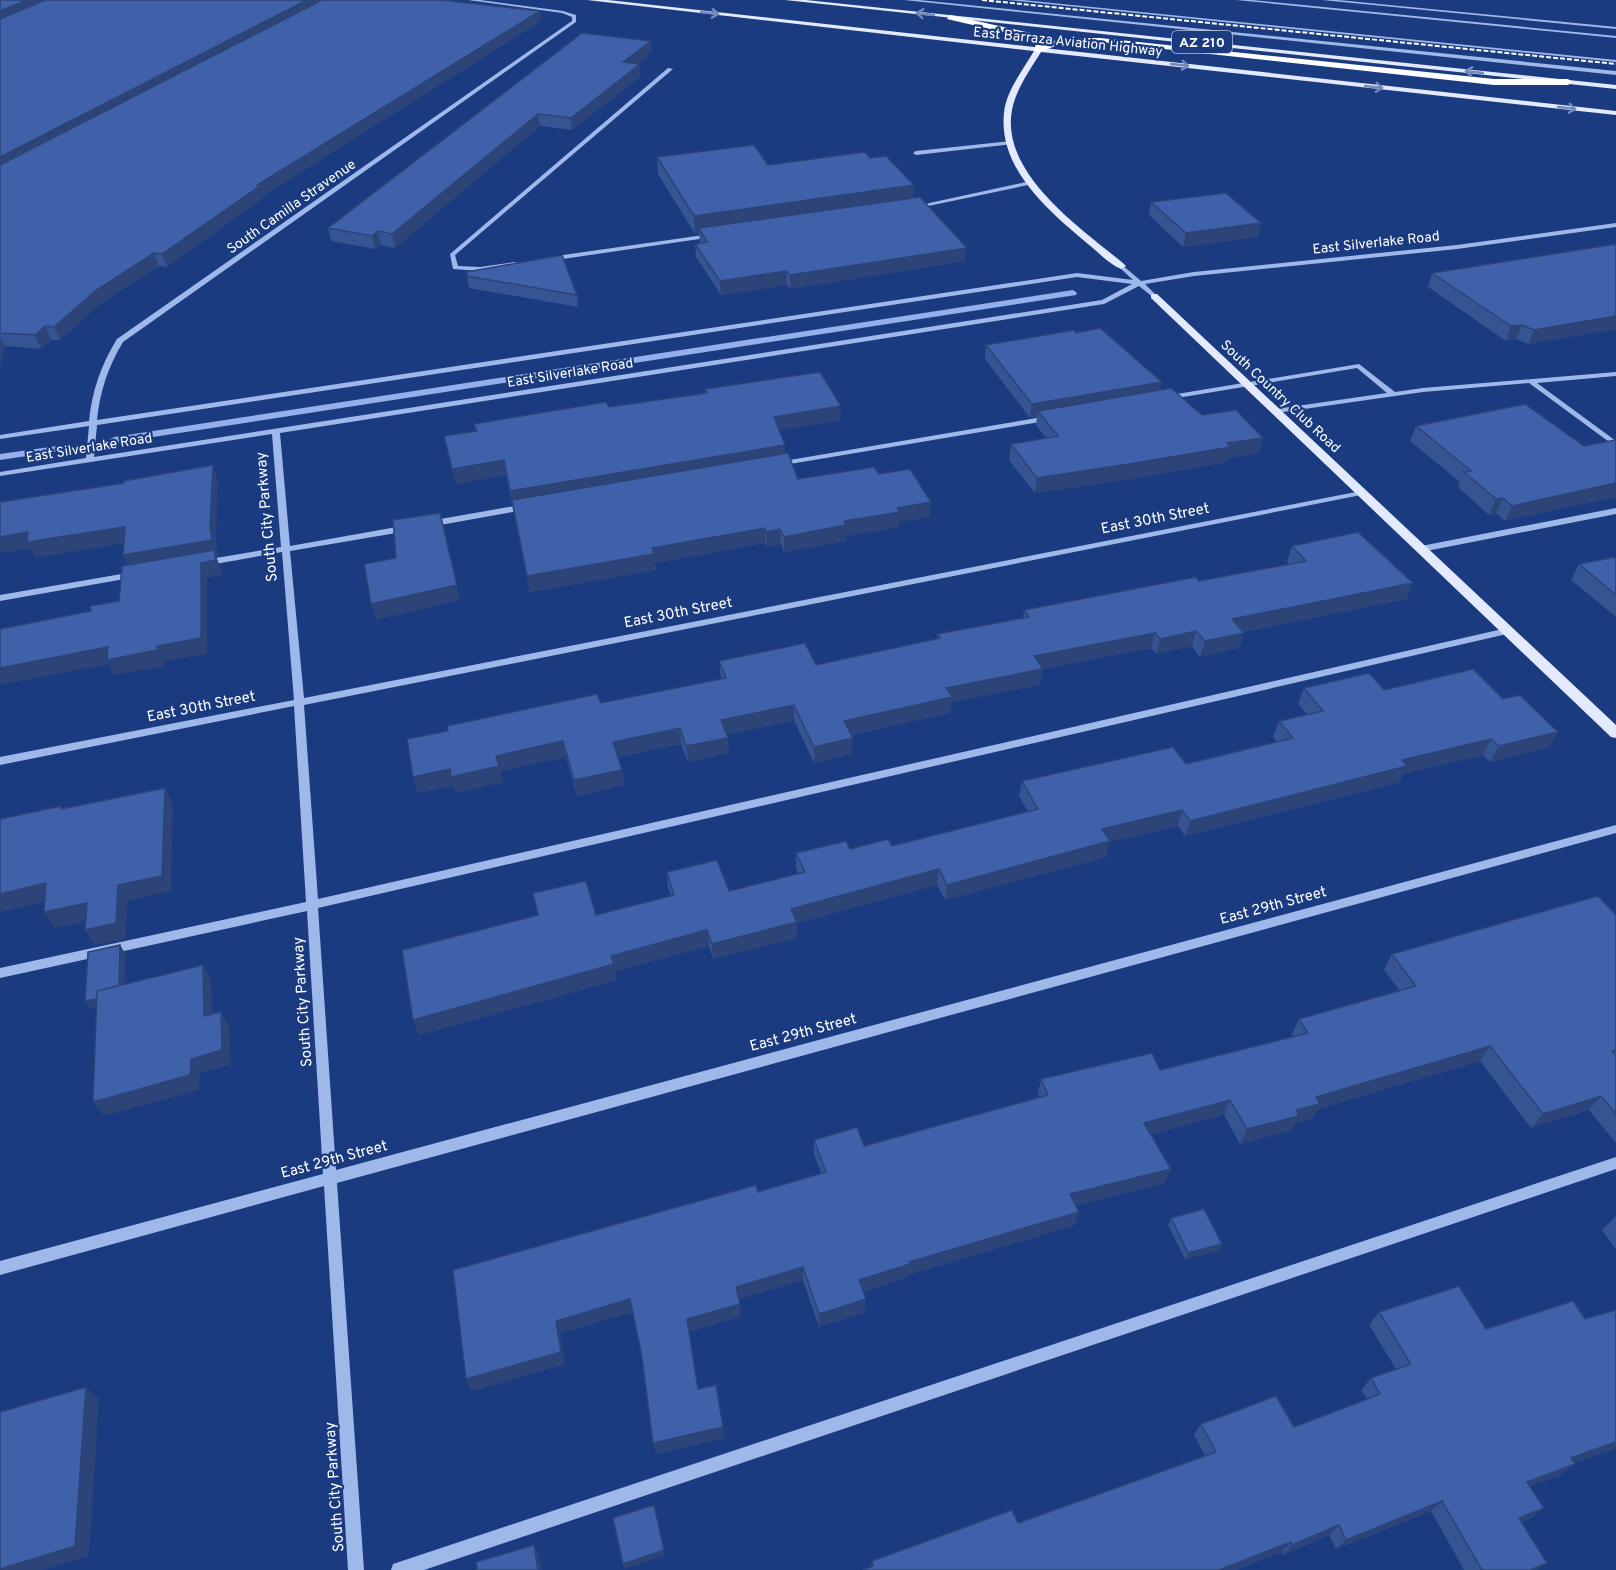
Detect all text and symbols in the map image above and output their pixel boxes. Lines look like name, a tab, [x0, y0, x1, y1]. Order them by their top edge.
one-way arrow	[700, 8, 720, 19]
one-way arrow	[916, 8, 936, 19]
street label: East Barraza Aviation Highway	[972, 24, 1163, 61]
road number: AZ 210	[1172, 31, 1232, 53]
one-way arrow	[1169, 60, 1189, 71]
one-way arrow	[1465, 66, 1485, 77]
one-way arrow	[1363, 81, 1383, 92]
one-way arrow	[1557, 103, 1577, 114]
street label: South Camilla Stravenue	[224, 156, 360, 258]
street label: East Silverlake Road	[1312, 228, 1441, 259]
street label: South Country Club Road	[1216, 337, 1343, 457]
street label: East Silverlake Road	[506, 355, 635, 392]
street label: East Silverlake Road	[25, 430, 154, 467]
street label: South City Parkway	[252, 451, 283, 583]
street label: East 30th Street	[1099, 500, 1211, 539]
street label: East 30th Street	[622, 594, 734, 633]
street label: East 30th Street	[145, 688, 257, 727]
street label: East 29th Street	[1218, 883, 1329, 930]
street label: South City Parkway	[289, 936, 318, 1068]
street label: East 29th Street	[748, 1010, 859, 1057]
street label: East 29th Street	[279, 1137, 390, 1184]
street label: South City Parkway	[321, 1421, 350, 1553]

